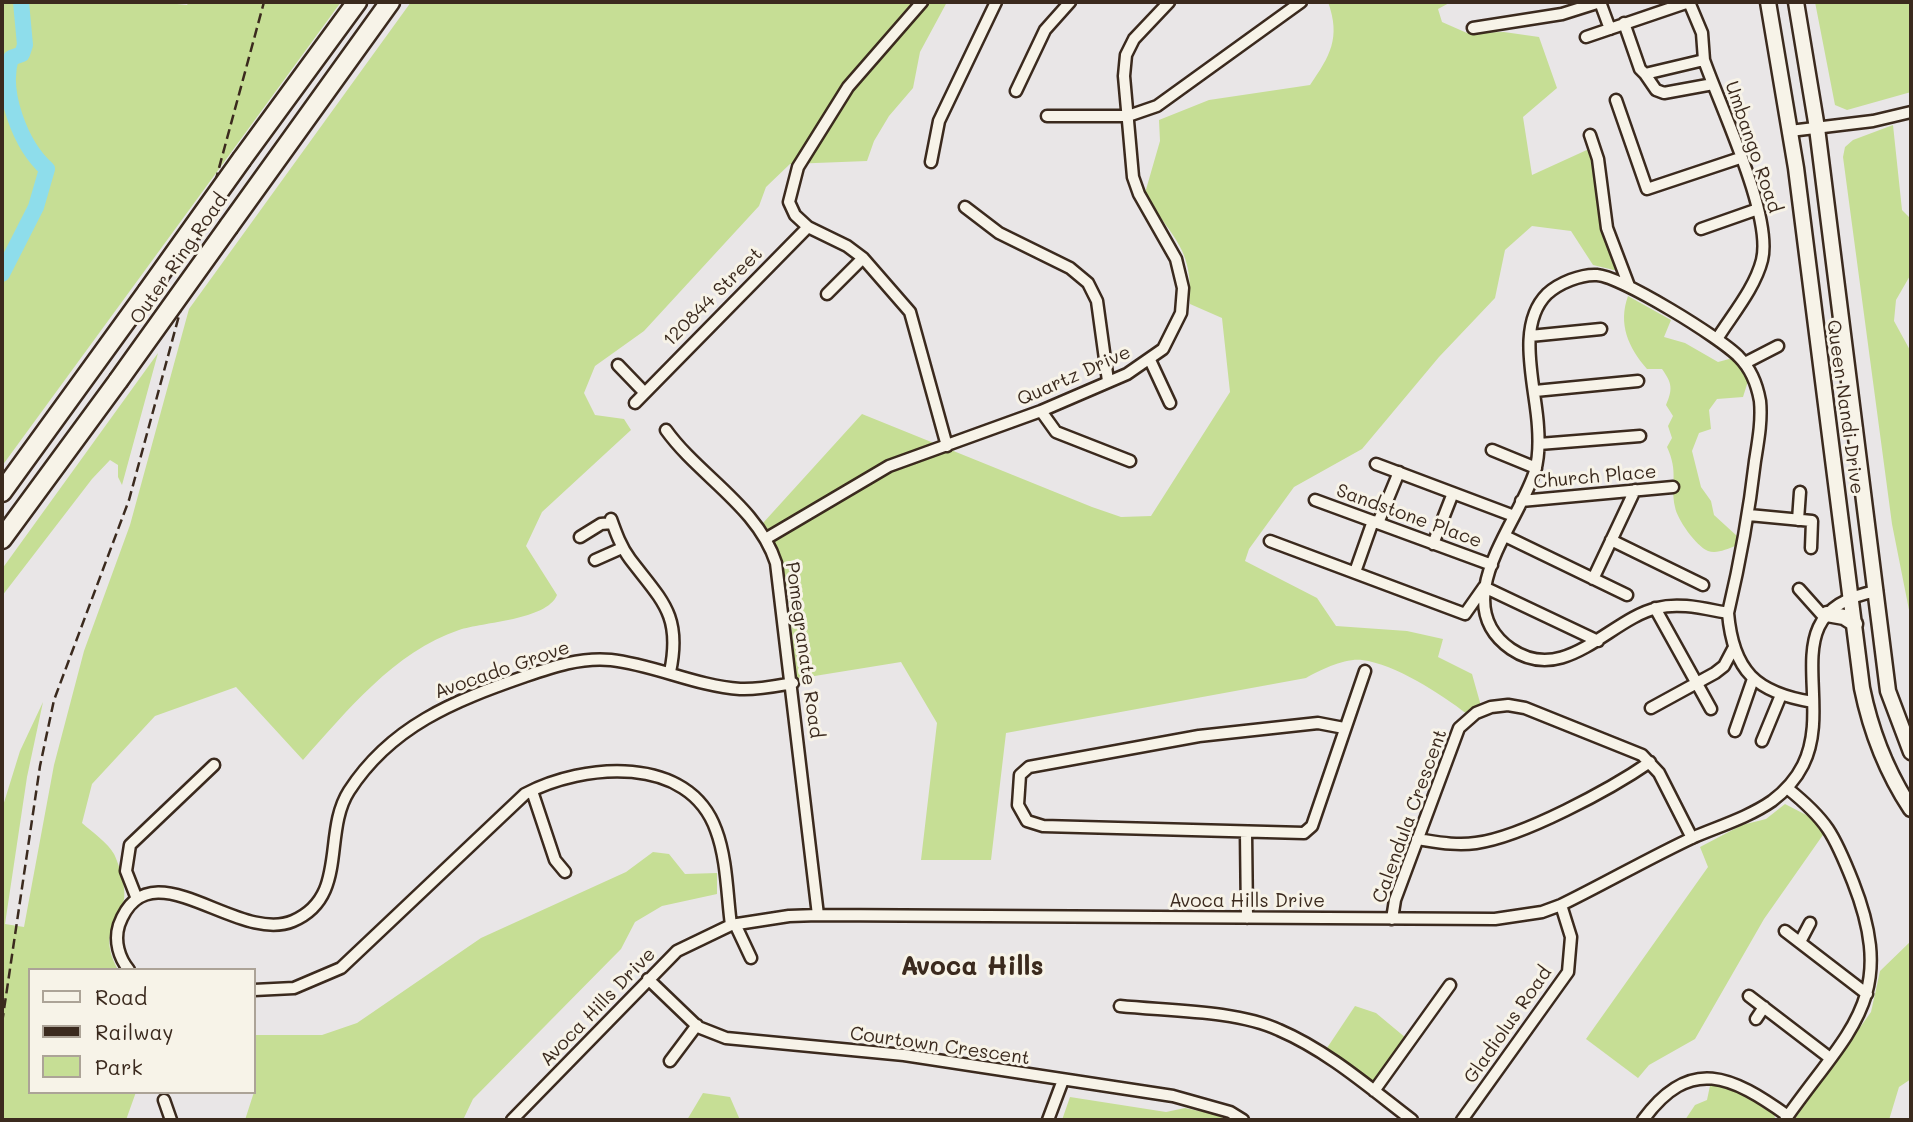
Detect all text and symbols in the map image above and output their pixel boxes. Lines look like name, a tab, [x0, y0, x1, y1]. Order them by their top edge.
street label: Umbango Road	[1720, 78, 1786, 216]
street label: Outer Ring Road	[125, 189, 233, 329]
street label: 120844 Street	[659, 243, 767, 351]
street label: Queen Nandi Drive	[1821, 318, 1869, 496]
street label: Quartz Drive	[1014, 341, 1134, 411]
street label: Church Place	[1533, 460, 1657, 494]
street label: Sandstone Place	[1333, 479, 1485, 553]
street label: Pomegranate Road	[780, 560, 828, 740]
street label: Avocado Grove	[431, 636, 573, 704]
street label: Calendula Crescent	[1368, 726, 1452, 906]
street label: Avoca Hills Drive	[1169, 890, 1325, 912]
street label: Avoca Hills Drive	[536, 943, 660, 1071]
district label: Avoca Hills	[900, 951, 1044, 983]
street label: Gladiolus Road	[1459, 962, 1557, 1088]
legend	[28, 968, 256, 1094]
text: Road	[95, 983, 147, 1010]
text: Railway	[95, 1018, 174, 1045]
street label: Courtown Crescent	[848, 1022, 1032, 1070]
text: Park	[95, 1053, 143, 1080]

